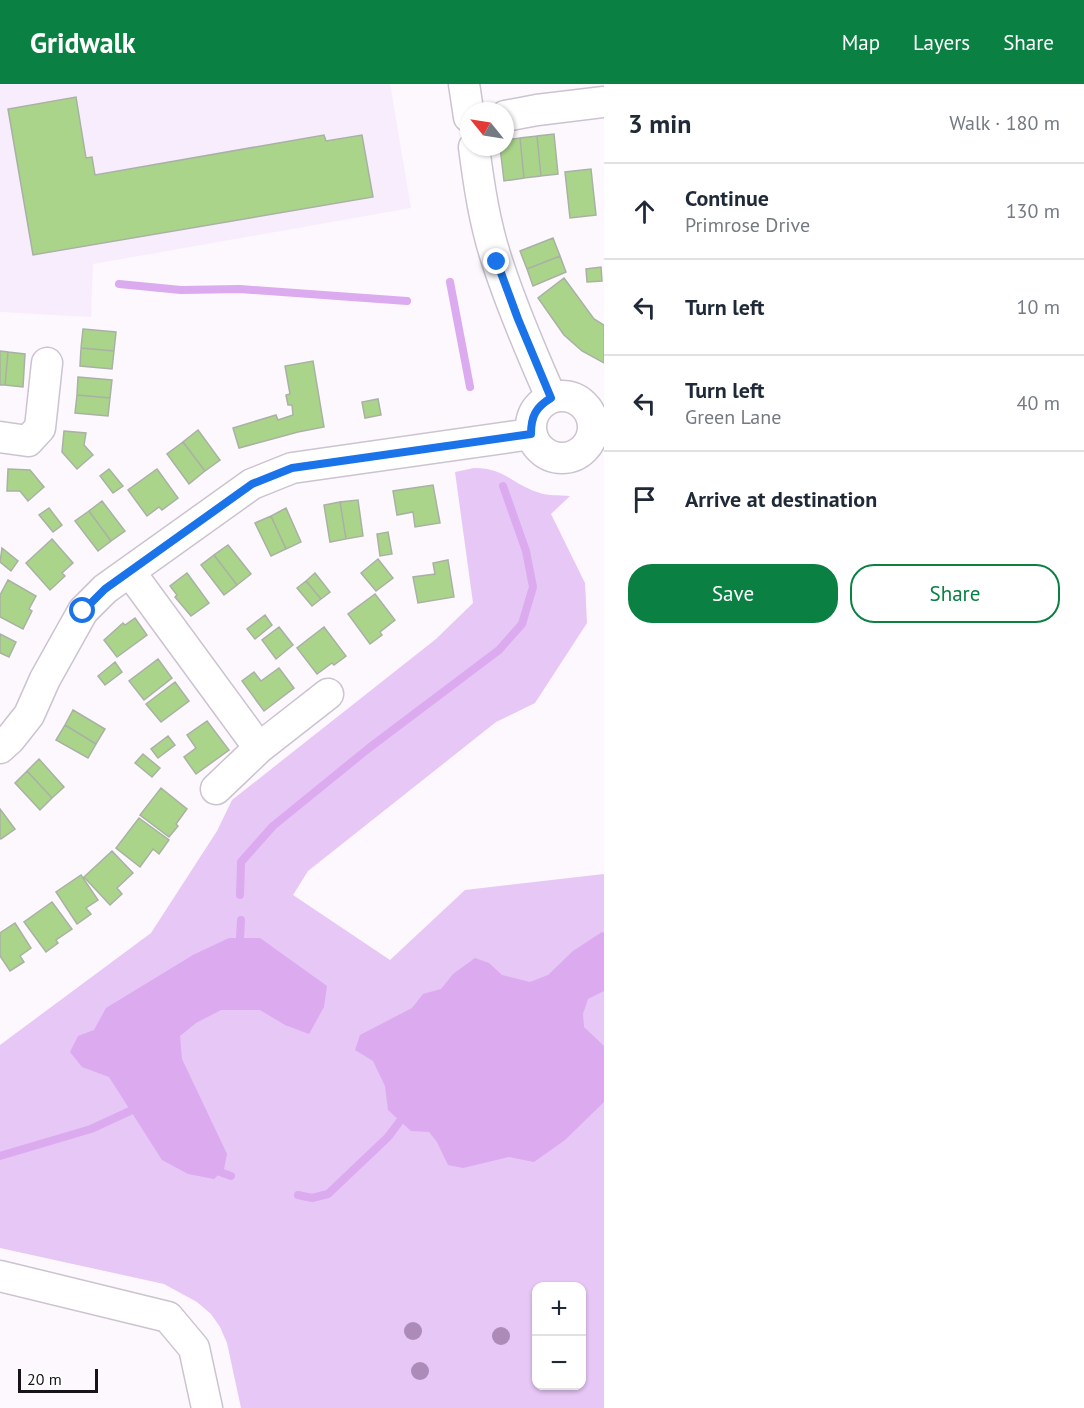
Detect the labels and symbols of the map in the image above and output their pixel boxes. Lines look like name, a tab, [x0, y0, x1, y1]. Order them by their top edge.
north arrow	[460, 102, 514, 156]
route end	[483, 248, 509, 274]
route start	[69, 597, 95, 623]
scale bar	[18, 1366, 98, 1394]

